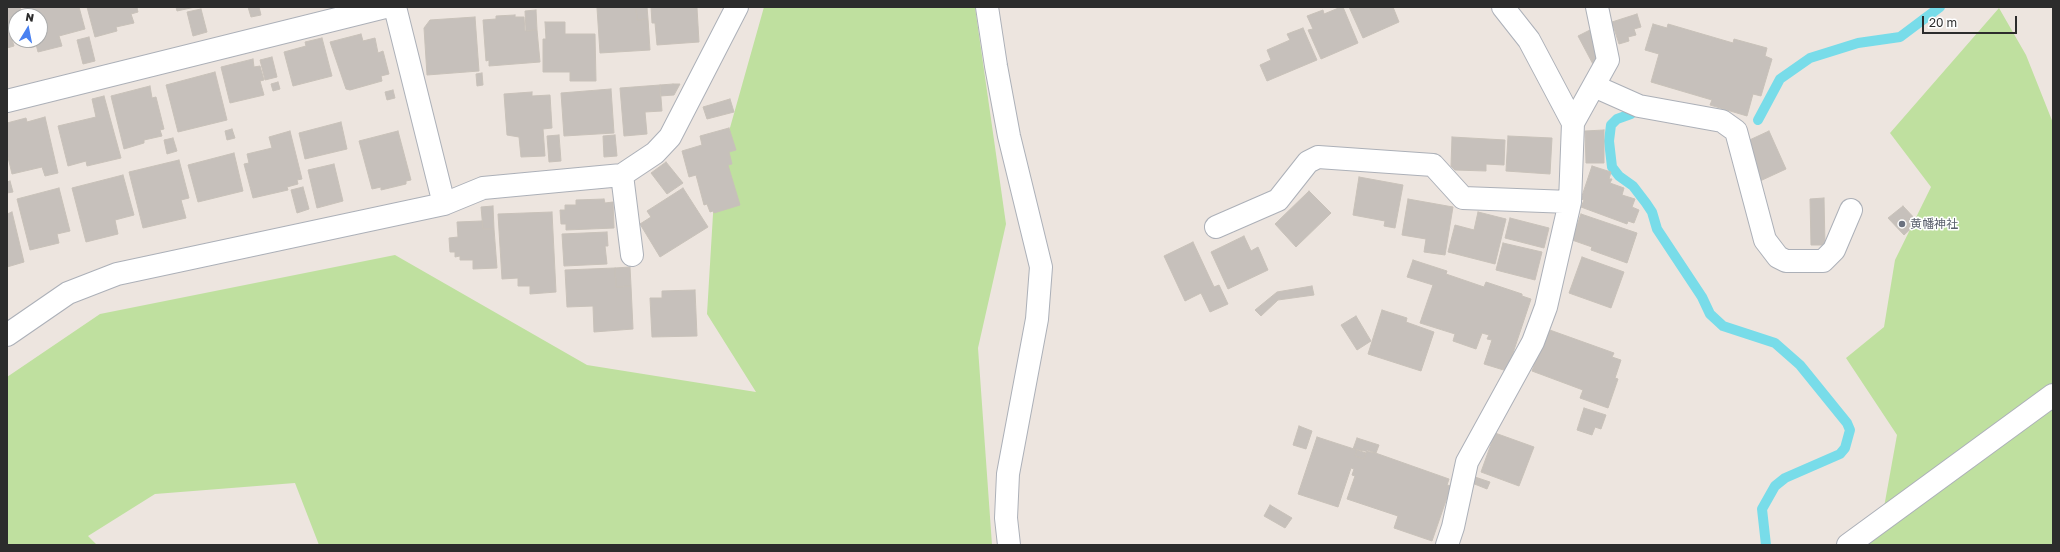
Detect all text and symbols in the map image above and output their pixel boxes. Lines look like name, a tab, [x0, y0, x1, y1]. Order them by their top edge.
north arrow	[8, 8, 48, 48]
scale bar	[1924, 8, 2019, 34]
text: N	[25, 10, 35, 24]
text: 20 m	[1929, 15, 1957, 30]
place label: 黄幡神社	[1910, 217, 1958, 231]
marker: 黄幡神社	[1897, 219, 1907, 229]

